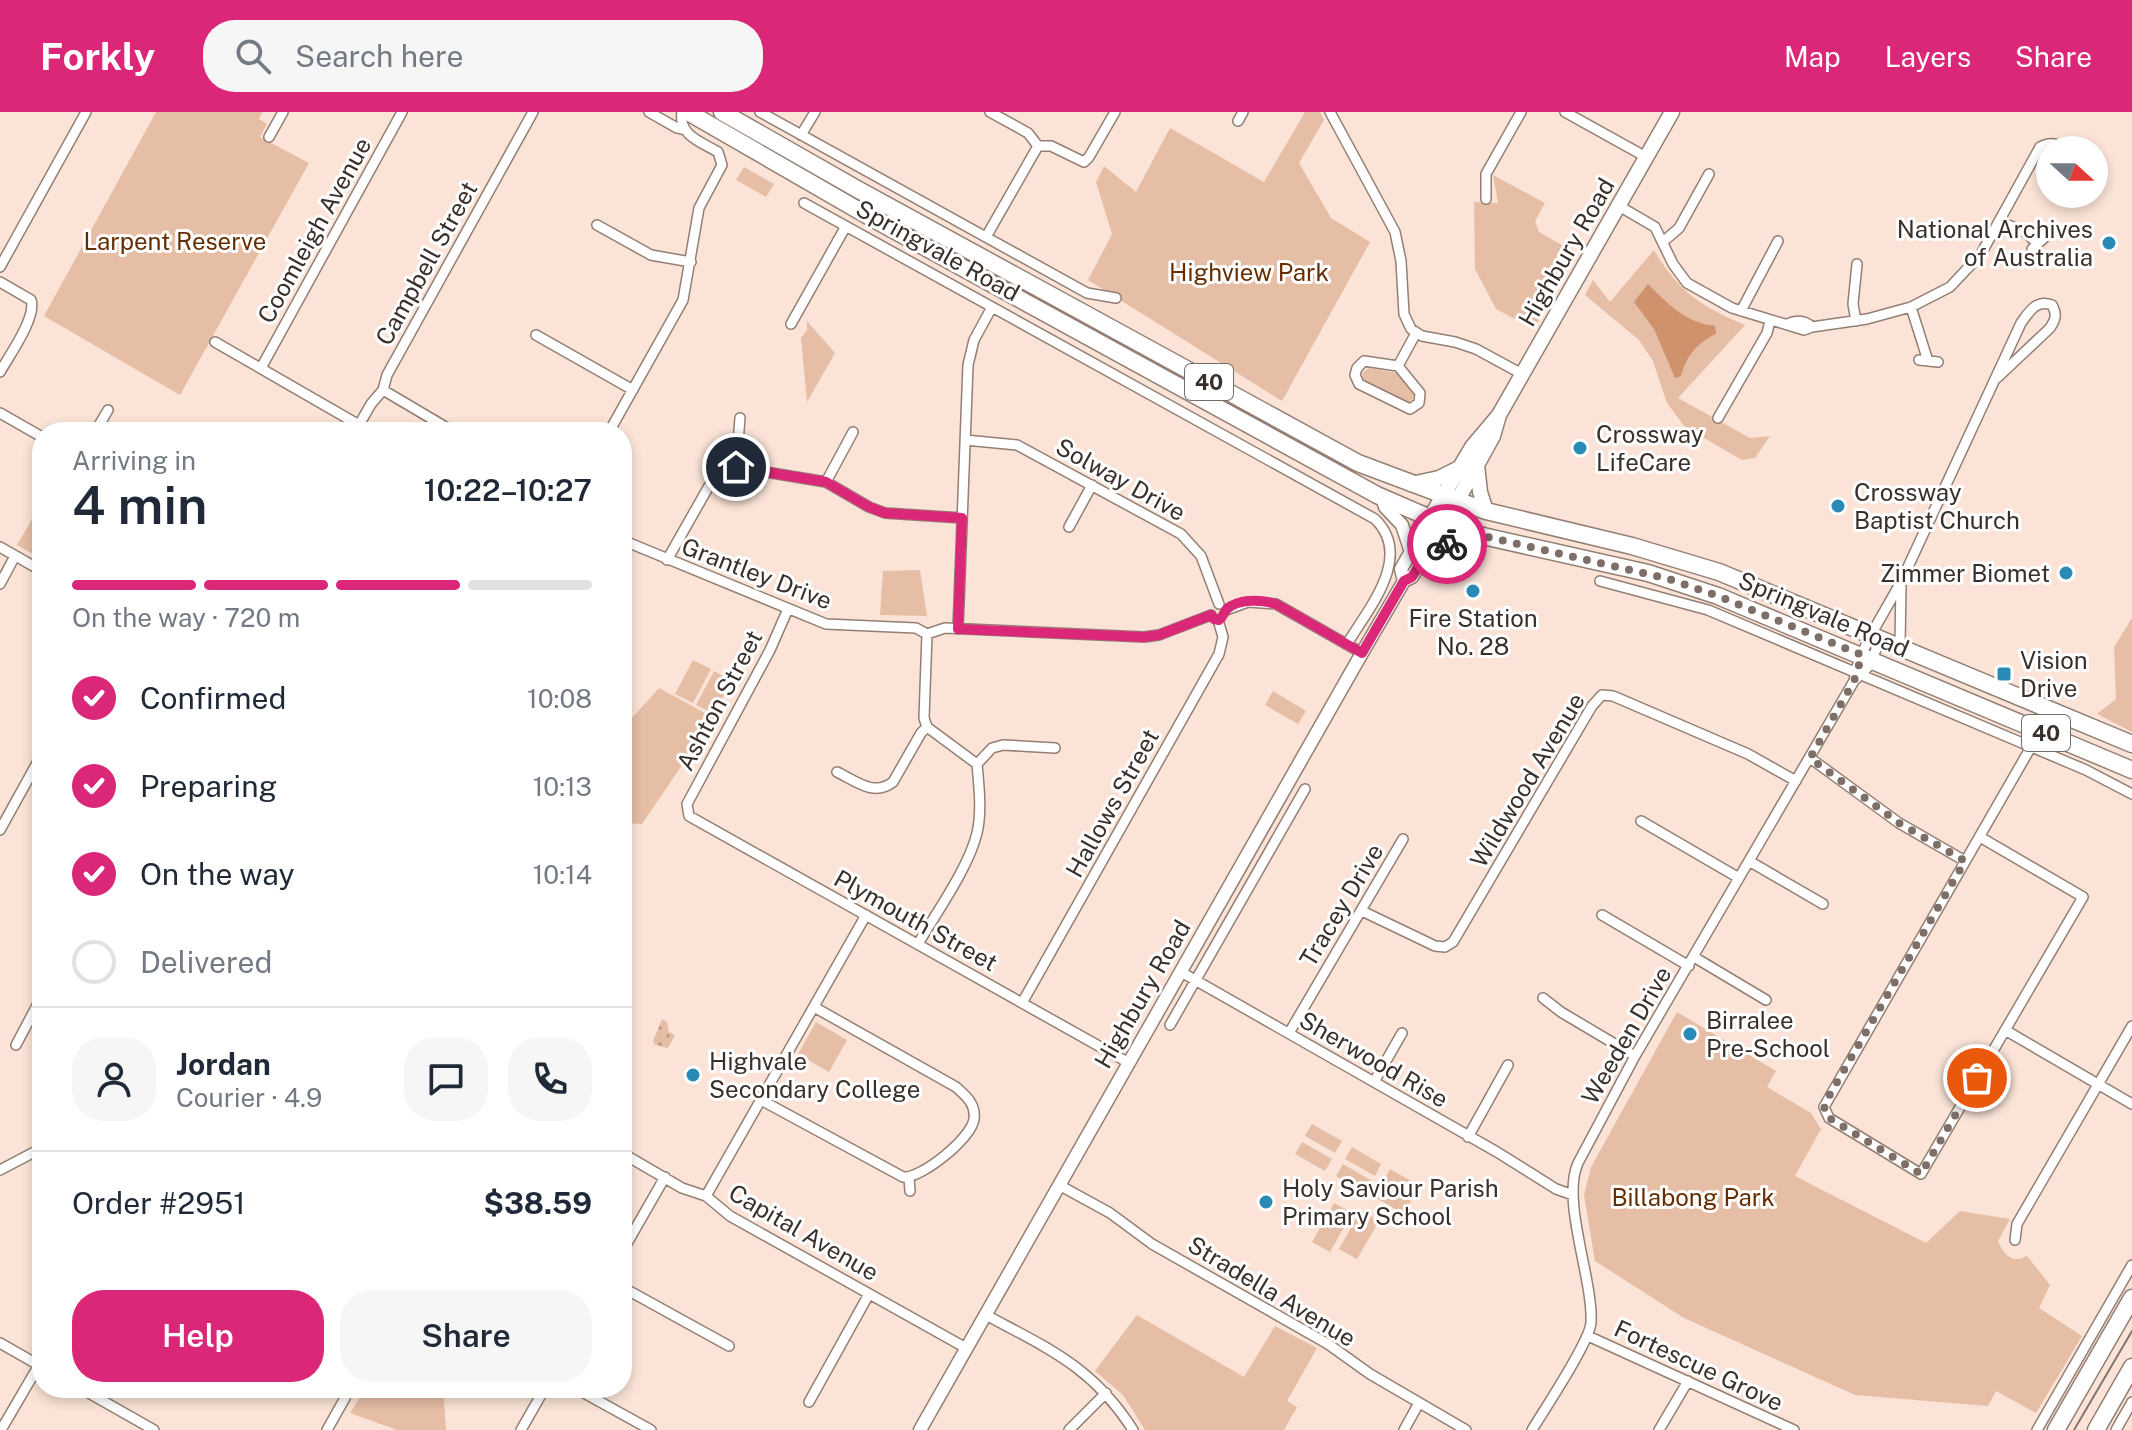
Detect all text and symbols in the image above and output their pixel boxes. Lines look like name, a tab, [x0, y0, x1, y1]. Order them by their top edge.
search box	[203, 20, 763, 92]
text: Forkly	[40, 34, 155, 79]
icon: search	[231, 34, 275, 78]
text: Search here	[295, 38, 463, 74]
text: Map	[1784, 40, 1841, 73]
text: Layers	[1885, 40, 1971, 73]
text: Share	[2015, 40, 2092, 73]
street label: Coomleigh Avenue	[251, 132, 377, 328]
north arrow	[2036, 136, 2108, 208]
map controls	[2036, 136, 2108, 208]
street label: Highbury Road	[1512, 173, 1620, 331]
street label: Campbell Street	[369, 176, 483, 350]
street label: Springvale Road	[851, 194, 1025, 306]
place label: National Archives of Australia	[1897, 215, 2093, 271]
park label: Larpent Reserve	[84, 227, 266, 255]
marker: National Archives of Australia	[2100, 234, 2118, 252]
park label: Highview Park	[1169, 258, 1329, 286]
road number: 40	[1185, 364, 1233, 400]
place label: Crossway LifeCare	[1596, 420, 1704, 476]
street label: Solway Drive	[1051, 432, 1191, 526]
pin	[702, 433, 770, 501]
marker: Crossway LifeCare	[1571, 439, 1589, 457]
text: Arriving in	[72, 445, 196, 476]
icon: home	[714, 445, 758, 489]
text: 10:22–10:27	[424, 472, 592, 508]
text: 4 min	[72, 475, 208, 536]
place label: Crossway Baptist Church	[1854, 478, 2020, 534]
marker: Crossway Baptist Church	[1829, 497, 1847, 515]
courier	[1407, 504, 1487, 584]
icon: bike	[1425, 522, 1469, 566]
street label: Grantley Drive	[678, 532, 836, 614]
place label: Zimmer Biomet	[1880, 559, 2050, 587]
marker: Zimmer Biomet	[2057, 564, 2075, 582]
street label: Springvale Road	[1735, 565, 1913, 663]
marker: Fire Station No. 28	[1464, 582, 1482, 600]
text: On the way · 720 m	[72, 602, 300, 633]
place label: Fire Station No. 28	[1408, 604, 1538, 660]
street label: Ashton Street	[670, 625, 768, 775]
place label: Vision Drive	[2020, 646, 2088, 702]
marker: Vision Drive	[1995, 665, 2013, 683]
icon: check	[72, 676, 116, 720]
text: Confirmed	[140, 680, 286, 716]
text: 10:08	[527, 683, 592, 714]
street label: Wildwood Avenue	[1464, 688, 1590, 872]
road number: 40	[2022, 715, 2070, 751]
street label: Hallows Street	[1060, 724, 1164, 882]
icon: check	[72, 764, 116, 808]
text: Preparing	[140, 768, 277, 804]
text: 10:13	[533, 771, 592, 802]
street label: Tracey Drive	[1293, 839, 1389, 971]
icon: check	[72, 852, 116, 896]
text: On the way	[140, 856, 294, 892]
text: 10:14	[533, 859, 592, 890]
street label: Plymouth Street	[830, 864, 1002, 976]
street label: Highbury Road	[1088, 915, 1196, 1073]
text: Delivered	[140, 944, 272, 980]
street label: Weeden Drive	[1575, 961, 1677, 1109]
street label: Sherwood Rise	[1295, 1005, 1453, 1113]
place label: Birralee Pre-School	[1706, 1006, 1830, 1062]
marker: Birralee Pre-School	[1681, 1025, 1699, 1043]
button: person	[72, 1037, 156, 1121]
button: chat	[404, 1037, 488, 1121]
button: phone	[508, 1037, 592, 1121]
pin	[1943, 1044, 2011, 1112]
text: Jordan	[176, 1046, 271, 1082]
place label: Highvale Secondary College	[709, 1047, 920, 1103]
icon: bag	[1955, 1056, 1999, 1100]
marker: Highvale Secondary College	[684, 1066, 702, 1084]
text: Courier · 4.9	[176, 1082, 322, 1113]
place label: Holy Saviour Parish Primary School	[1282, 1174, 1499, 1230]
street label: Capital Avenue	[724, 1178, 884, 1286]
park label: Billabong Park	[1611, 1183, 1775, 1211]
text: Order #2951	[72, 1185, 245, 1221]
text: $38.59	[483, 1185, 592, 1221]
marker: Holy Saviour Parish Primary School	[1257, 1193, 1275, 1211]
street label: Stradella Avenue	[1183, 1230, 1361, 1352]
button: Help	[72, 1290, 324, 1382]
button: Share	[340, 1290, 592, 1382]
street label: Fortescue Grove	[1610, 1314, 1788, 1416]

